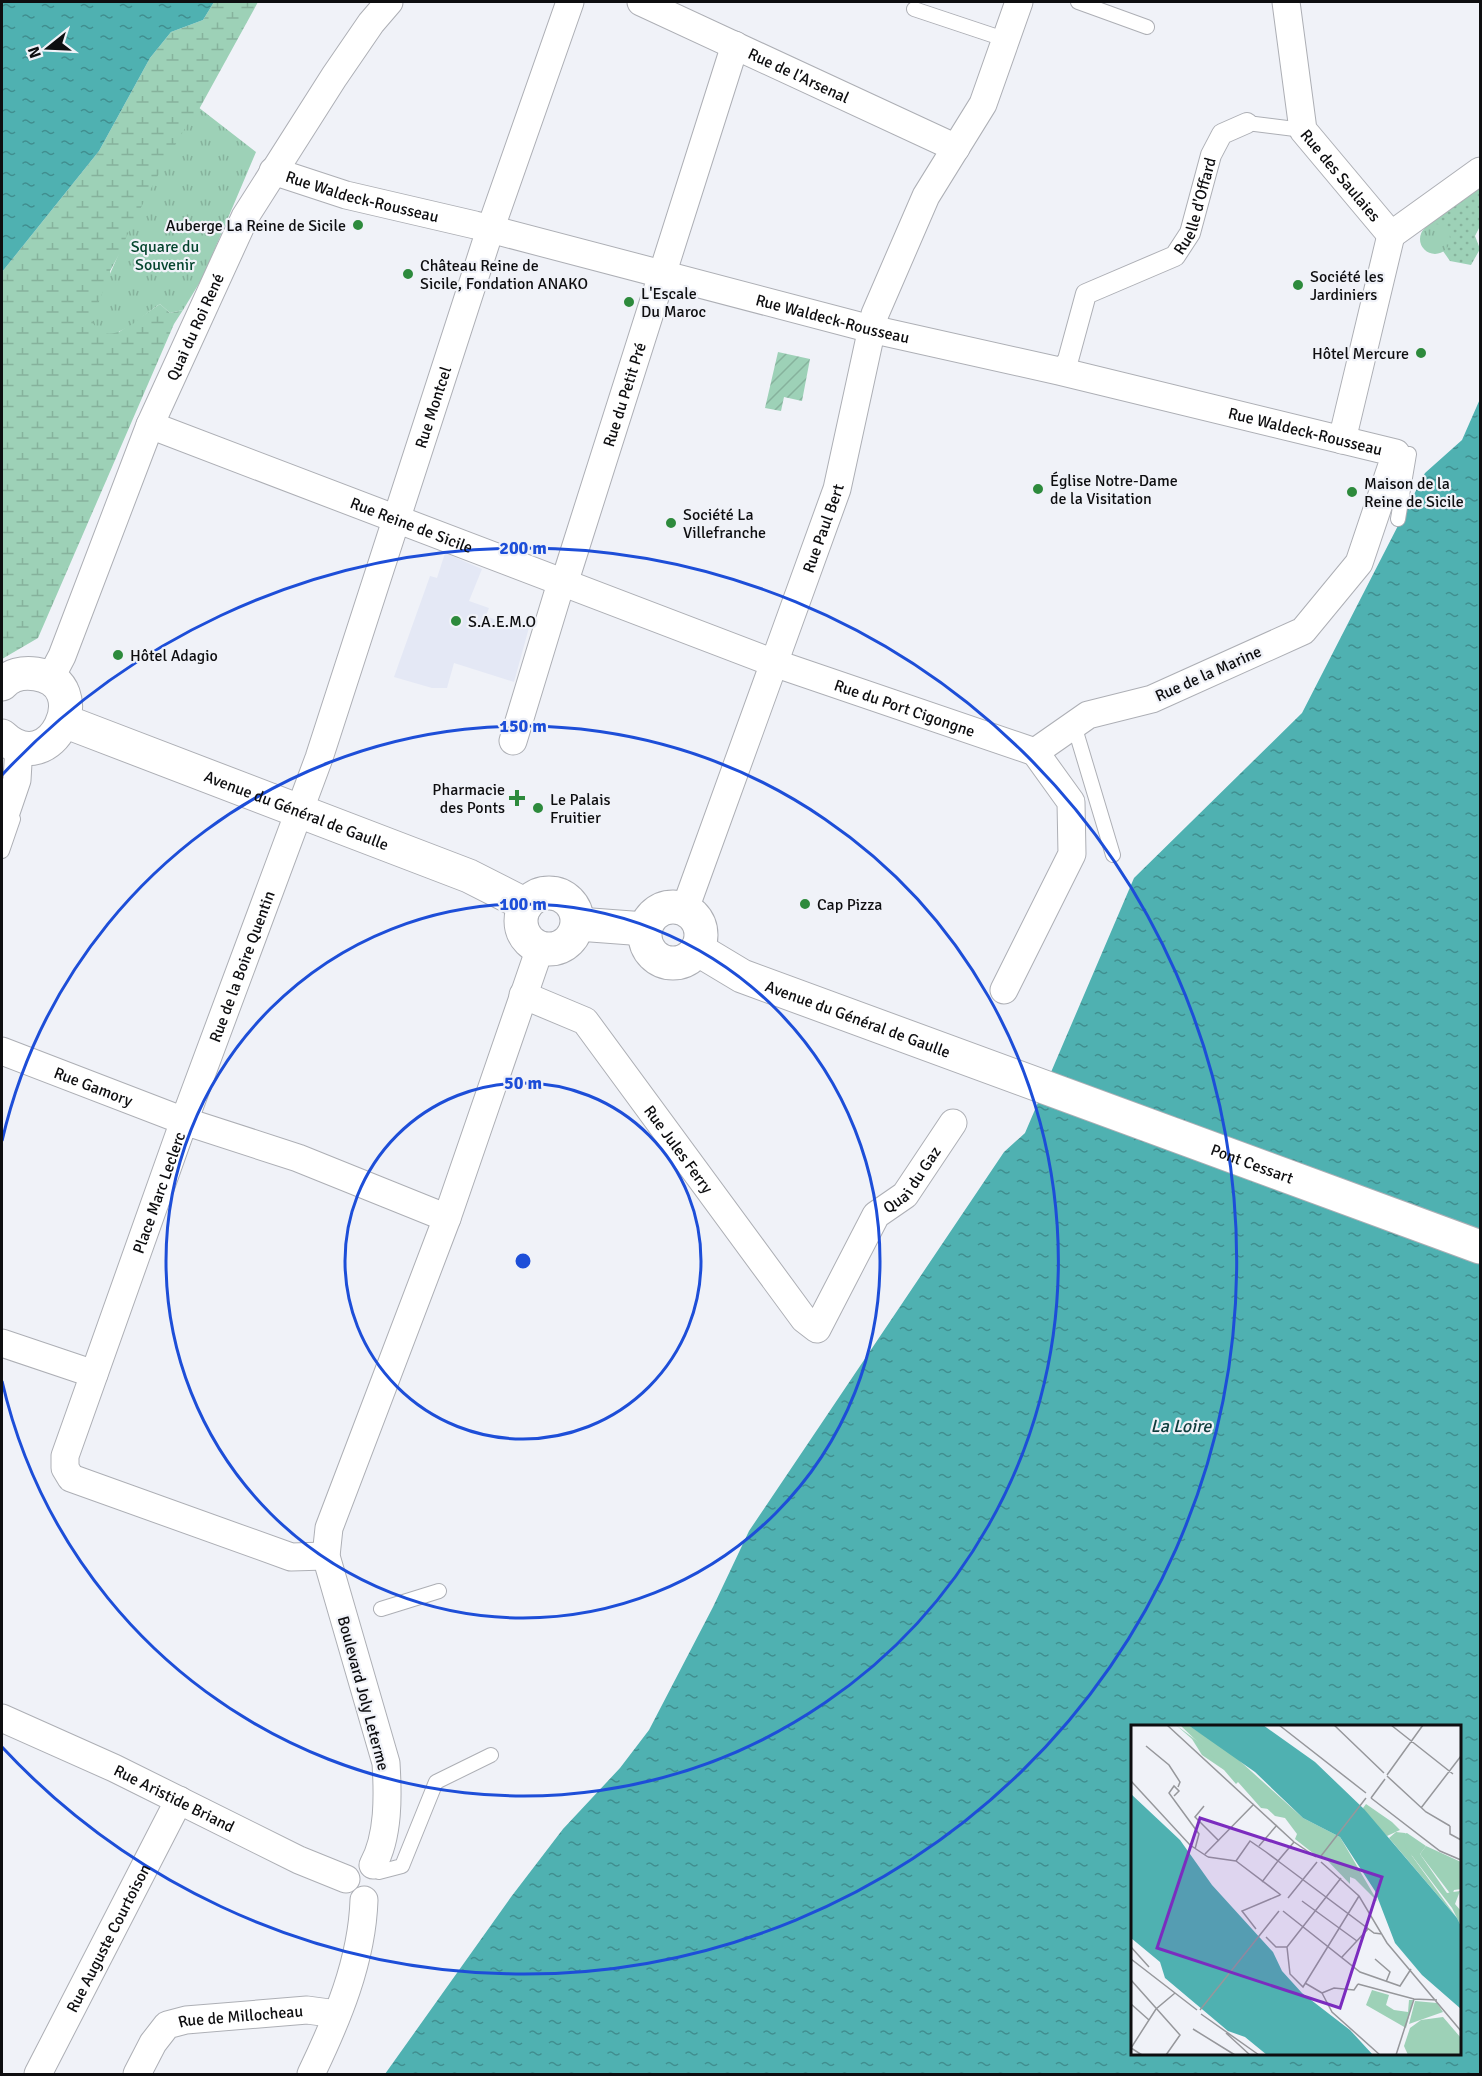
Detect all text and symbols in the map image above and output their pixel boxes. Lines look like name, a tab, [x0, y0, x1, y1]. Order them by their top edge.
north arrow	[18, 18, 78, 78]
text: N	[23, 44, 46, 61]
street label: Rue de l'Arsenal	[745, 44, 853, 108]
street label: Rue des Saulaies	[1296, 125, 1385, 226]
street label: Ruelle d'Offard	[1170, 155, 1221, 259]
street label: Rue Waldeck-Rousseau	[283, 167, 441, 227]
place label: Auberge La Reine de Sicile	[166, 216, 346, 236]
marker: Auberge La Reine de Sicile	[351, 218, 365, 232]
park label: Square du Souvenir	[131, 237, 199, 275]
place label: Château Reine de Sicile, Fondation ANAKO	[420, 256, 588, 294]
marker: Château Reine de Sicile, Fondation ANAKO	[401, 267, 415, 281]
place label: Société les Jardiniers	[1310, 267, 1384, 305]
street label: Quai du Roi René	[163, 270, 229, 384]
marker: Société les Jardiniers	[1291, 278, 1305, 292]
place label: L'Escale Du Maroc	[641, 284, 706, 322]
street label: Rue Waldeck-Rousseau	[753, 290, 911, 348]
marker: L'Escale Du Maroc	[622, 295, 636, 309]
street label: Rue du Petit Pré	[599, 340, 651, 450]
place label: Hôtel Mercure	[1312, 344, 1409, 364]
marker: Hôtel Mercure	[1414, 346, 1428, 360]
street label: Rue Montcel	[411, 364, 456, 451]
street label: Rue Waldeck-Rousseau	[1226, 404, 1384, 460]
place label: Église Notre-Dame de la Visitation	[1050, 471, 1178, 509]
place label: Maison de la Reine de Sicile	[1364, 474, 1464, 512]
street label: Rue Paul Bert	[799, 482, 849, 576]
marker: Église Notre-Dame de la Visitation	[1031, 482, 1045, 496]
marker: Maison de la Reine de Sicile	[1345, 485, 1359, 499]
street label: Rue Reine de Sicile	[347, 493, 475, 558]
place label: Société La Villefranche	[683, 505, 766, 543]
marker: Société La Villefranche	[664, 516, 678, 530]
text: 200 m	[499, 537, 547, 559]
place label: S.A.E.M.O	[468, 612, 536, 632]
marker: S.A.E.M.O	[449, 614, 463, 628]
street label: Rue de la Marine	[1152, 642, 1265, 706]
place label: Hôtel Adagio	[130, 646, 218, 666]
marker: Hôtel Adagio	[111, 648, 125, 662]
street label: Rue du Port Cigongne	[831, 675, 977, 742]
text: 150 m	[499, 715, 547, 737]
street label: Avenue du Général de Gaulle	[201, 767, 391, 855]
place label: Pharmacie des Ponts	[432, 780, 505, 818]
place label: Le Palais Fruitier	[550, 790, 611, 828]
marker: Pharmacie des Ponts	[510, 791, 524, 805]
marker: Le Palais Fruitier	[531, 801, 545, 815]
street label: Rue de la Boire Quentin	[205, 888, 280, 1045]
text: 100 m	[499, 893, 547, 915]
place label: Cap Pizza	[817, 895, 882, 915]
marker: Cap Pizza	[798, 897, 812, 911]
street label: Avenue du Général de Gaulle	[762, 976, 953, 1063]
street label: Rue Gamory	[51, 1063, 136, 1112]
text: 50 m	[504, 1072, 542, 1094]
street label: Rue Jules Ferry	[639, 1102, 717, 1198]
street label: Place Marc Leclerc	[129, 1129, 190, 1256]
street label: Pont Cessart	[1208, 1140, 1296, 1189]
street label: Quai du Gaz	[879, 1143, 946, 1218]
centre of rings	[513, 1251, 533, 1271]
water label: La Loire	[1151, 1415, 1212, 1437]
street label: Boulevard Joly Leterme	[333, 1614, 393, 1773]
inset map	[1131, 1725, 1461, 2055]
street label: Rue Aristide Briand	[110, 1760, 238, 1837]
street label: Rue Auguste Courtoison	[62, 1861, 155, 2016]
street label: Rue de Millocheau	[176, 2001, 304, 2033]

